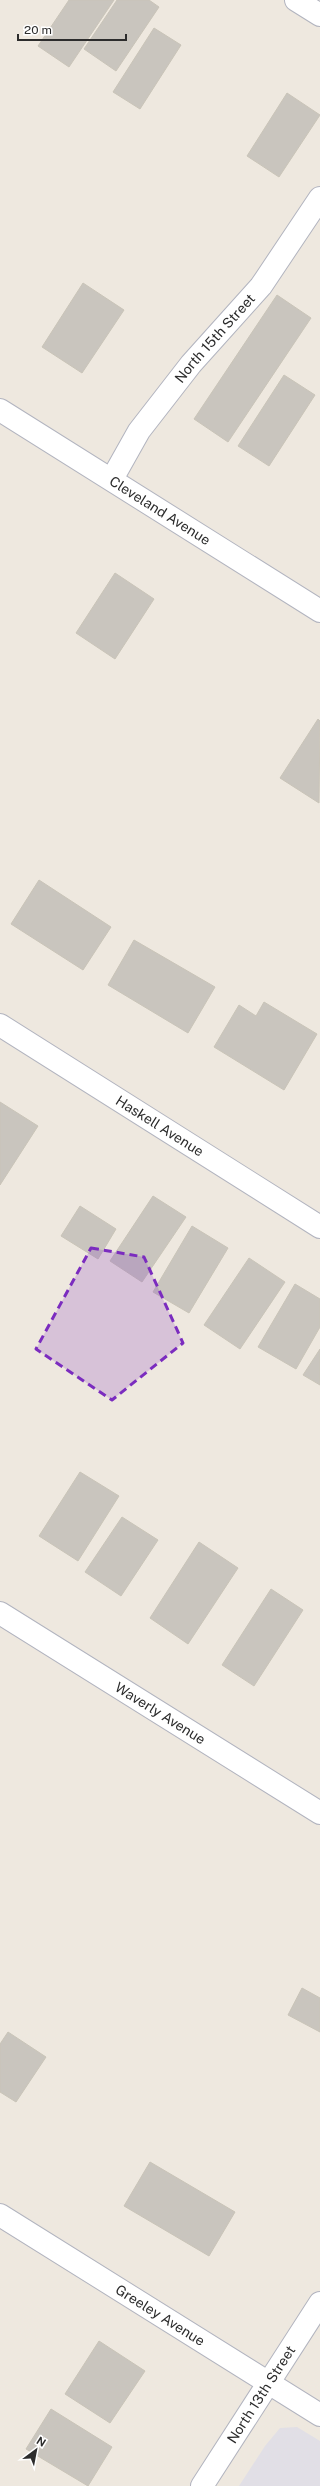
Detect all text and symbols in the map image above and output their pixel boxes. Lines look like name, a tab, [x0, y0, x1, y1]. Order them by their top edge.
scale bar	[18, 16, 126, 42]
text: 20 m	[24, 23, 52, 37]
street label: North 15th Street	[172, 290, 258, 386]
street label: Cleveland Avenue	[107, 473, 214, 548]
street label: Haskell Avenue	[113, 1092, 207, 1160]
street label: Waverly Avenue	[112, 1679, 208, 1747]
street label: Greeley Avenue	[113, 2281, 208, 2349]
street label: North 13th Street	[224, 2343, 298, 2446]
north arrow	[16, 2430, 56, 2470]
text: N	[34, 2434, 48, 2449]

